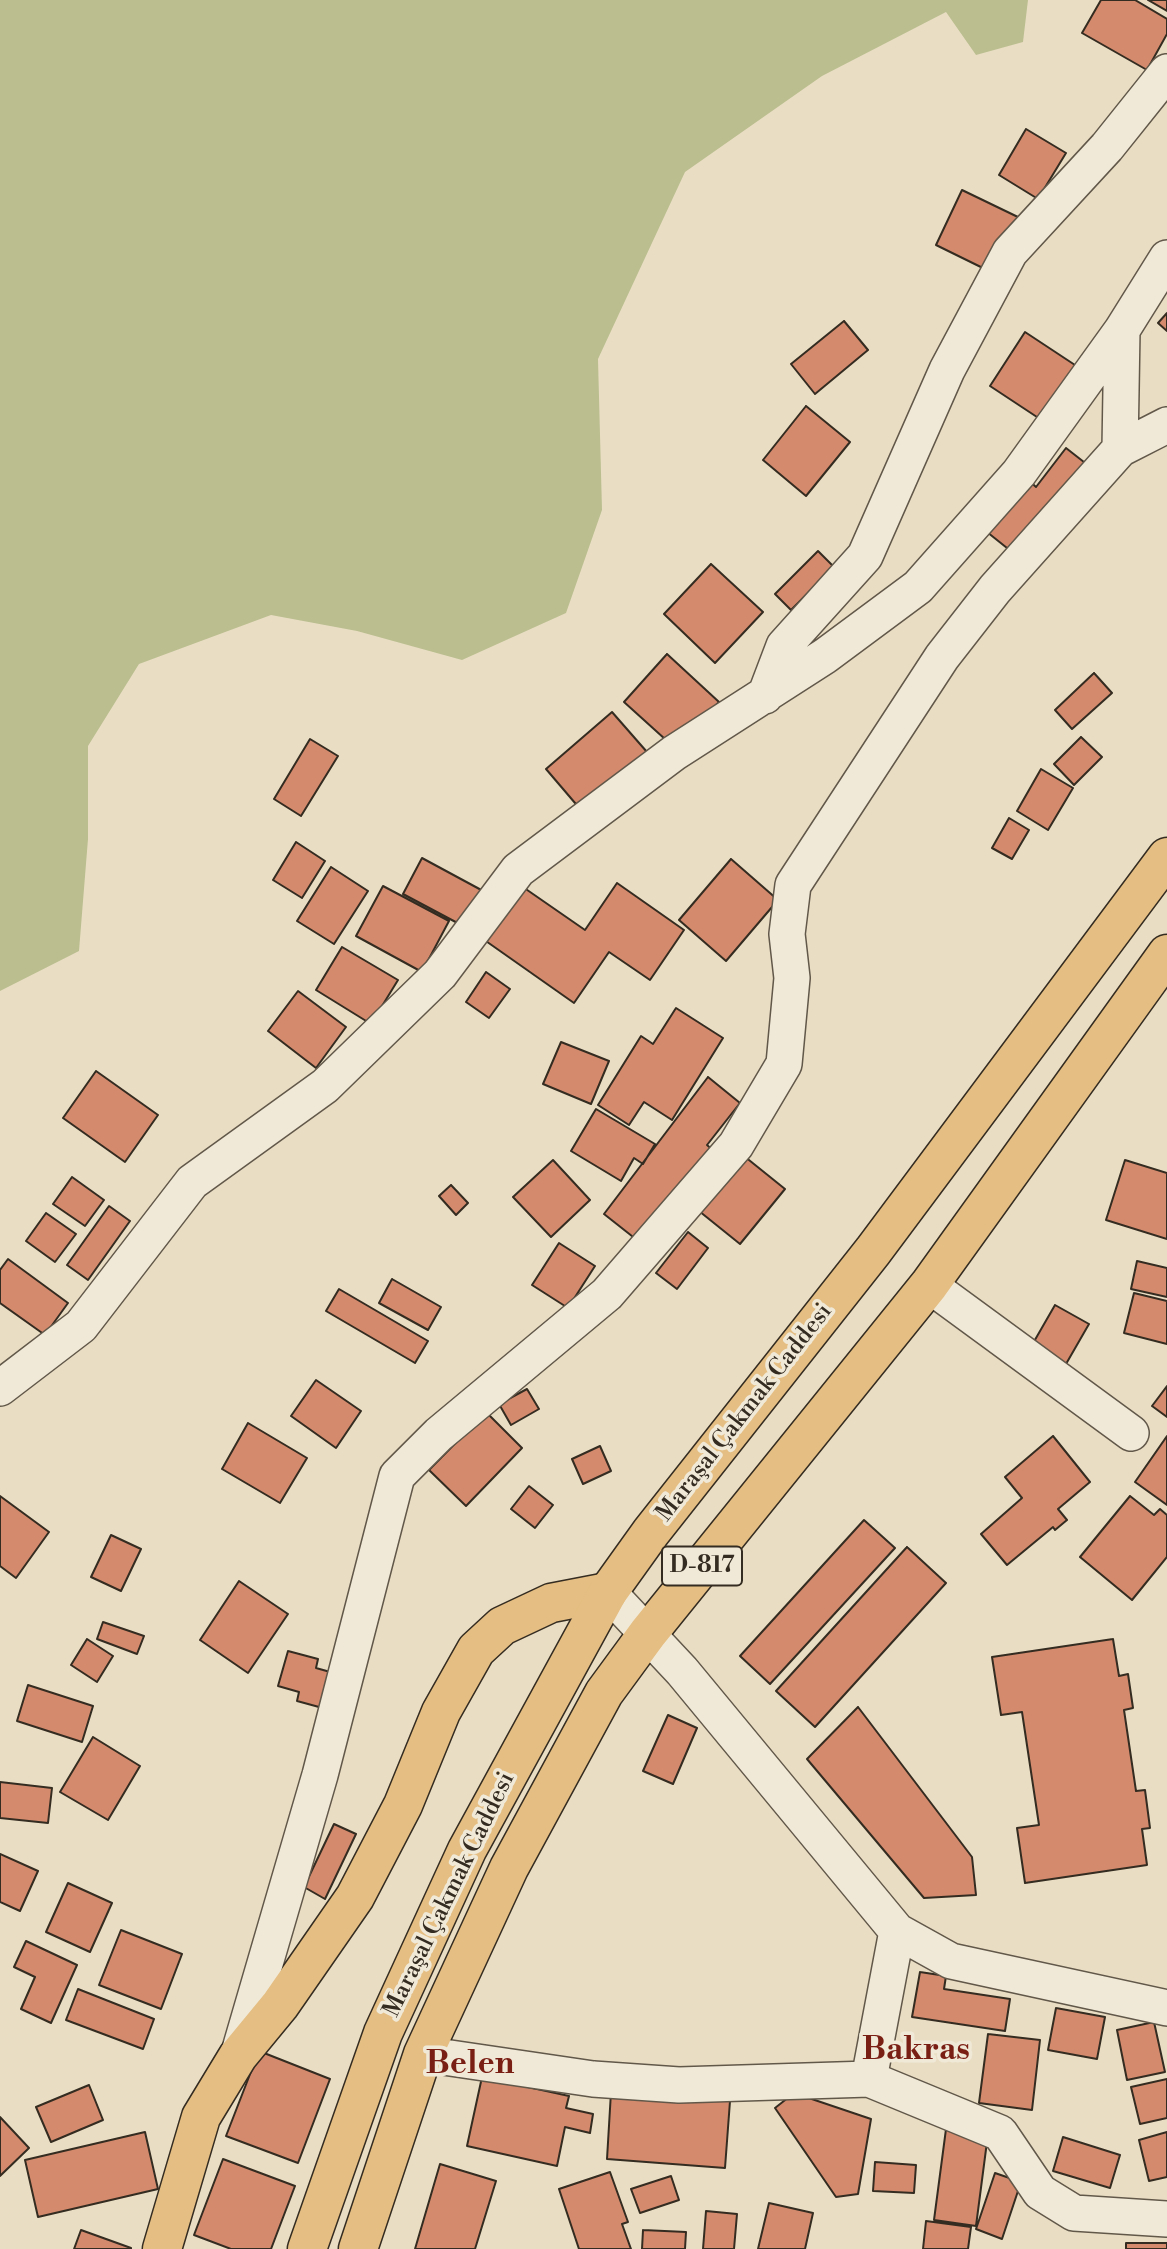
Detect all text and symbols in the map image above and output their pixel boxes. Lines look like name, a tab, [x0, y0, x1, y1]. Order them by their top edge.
street label: Maraşal Çakmak Caddesi	[651, 1298, 839, 1528]
road number: D-817	[662, 1546, 742, 1586]
street label: Maraşal Çakmak Caddesi	[378, 1768, 522, 2022]
district label: Bakras	[862, 2032, 970, 2070]
district label: Belen	[426, 2046, 514, 2084]

